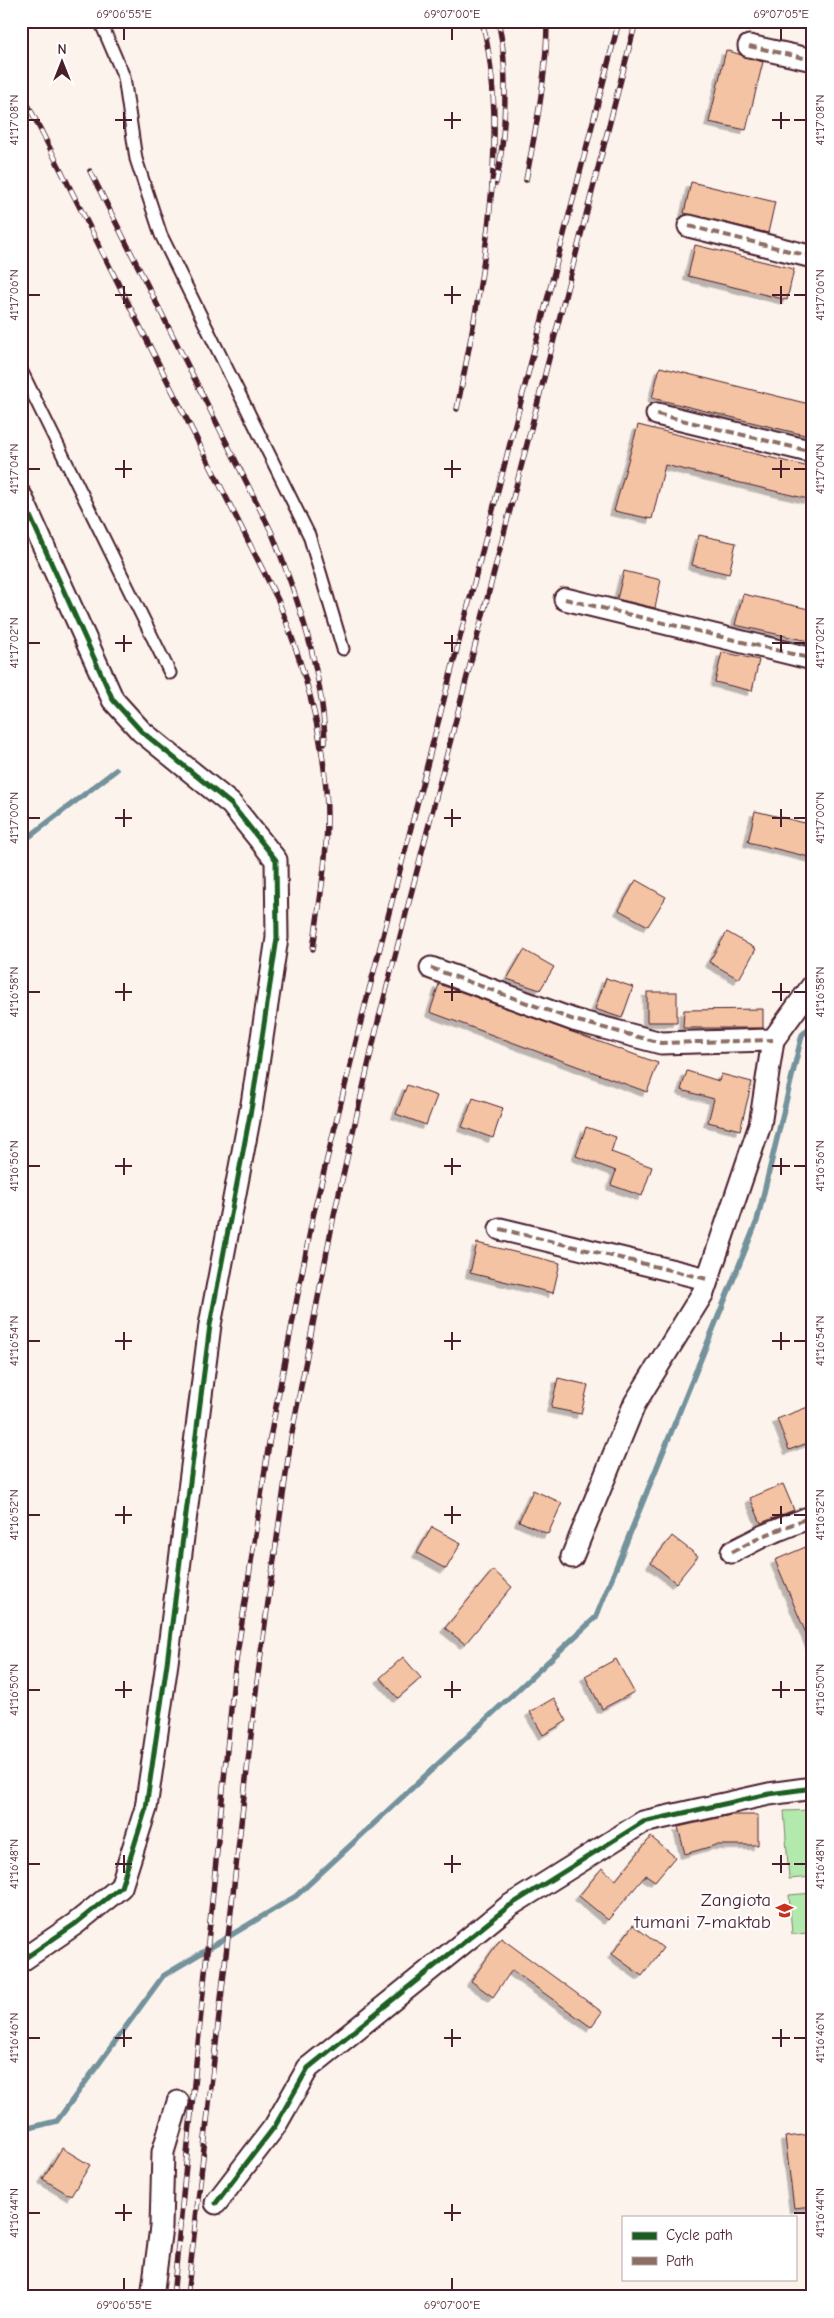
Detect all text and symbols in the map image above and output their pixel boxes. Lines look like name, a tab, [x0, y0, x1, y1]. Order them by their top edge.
text: 69°06'55"E	[96, 7, 152, 21]
text: 69°07'00"E	[424, 7, 480, 21]
text: 69°07'05"E	[753, 7, 809, 21]
north arrow	[38, 38, 88, 88]
text: N	[57, 41, 67, 58]
text: 41°17'08"N	[7, 95, 21, 146]
text: 41°17'08"N	[813, 95, 827, 146]
text: 41°17'06"N	[7, 269, 21, 321]
text: 41°17'06"N	[813, 269, 827, 321]
text: 41°17'04"N	[7, 444, 21, 494]
text: 41°17'04"N	[813, 444, 827, 494]
text: 41°17'02"N	[7, 617, 21, 669]
text: 41°17'02"N	[813, 617, 827, 669]
text: 41°17'00"N	[7, 792, 21, 844]
text: 41°17'00"N	[813, 792, 827, 844]
text: 41°16'58"N	[7, 966, 21, 1018]
text: 41°16'58"N	[813, 966, 827, 1018]
text: 41°16'56"N	[7, 1140, 21, 1192]
text: 41°16'56"N	[813, 1140, 827, 1192]
text: 41°16'54"N	[7, 1316, 21, 1366]
text: 41°16'54"N	[813, 1316, 827, 1366]
text: 41°16'52"N	[7, 1489, 21, 1541]
text: 41°16'52"N	[813, 1489, 827, 1541]
text: 41°16'50"N	[7, 1664, 21, 1716]
text: 41°16'50"N	[813, 1664, 827, 1716]
text: 41°16'48"N	[7, 1839, 21, 1889]
text: 41°16'48"N	[813, 1839, 827, 1889]
place label: Zangiota tumani 7-maktab	[634, 1889, 771, 1933]
school or university icon: Zangiota tumani 7-maktab	[775, 1901, 795, 1921]
text: 41°16'46"N	[7, 2013, 21, 2063]
text: 41°16'46"N	[813, 2013, 827, 2063]
text: 41°16'44"N	[7, 2188, 21, 2238]
text: 41°16'44"N	[813, 2188, 827, 2238]
legend	[622, 2216, 796, 2280]
text: Cycle path	[666, 2226, 733, 2244]
text: Path	[666, 2252, 694, 2270]
text: 69°06'55"E	[96, 2298, 152, 2312]
text: 69°07'00"E	[424, 2298, 480, 2312]

